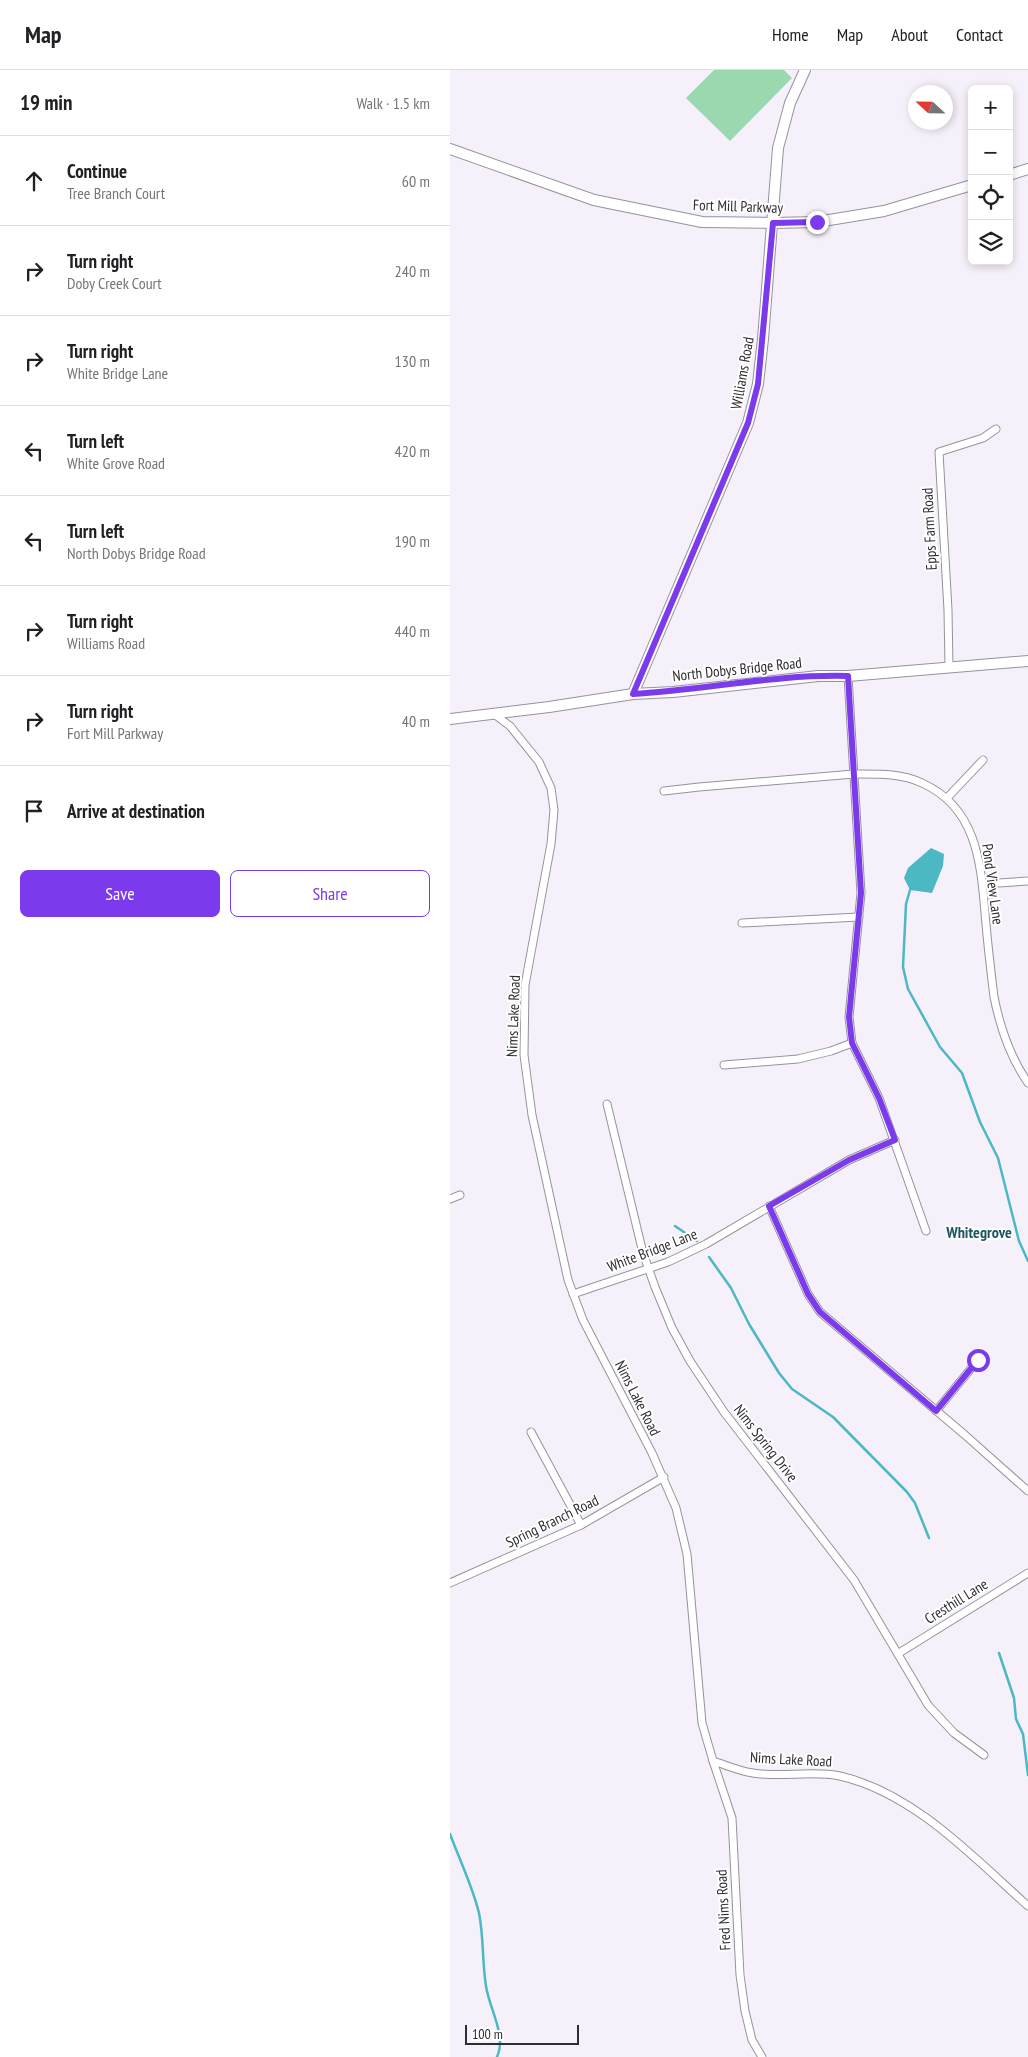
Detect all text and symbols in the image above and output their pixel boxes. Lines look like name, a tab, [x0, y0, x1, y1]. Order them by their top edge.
text: Map	[25, 19, 62, 50]
text: Home	[772, 23, 809, 46]
text: Map	[837, 23, 863, 46]
text: About	[891, 23, 928, 46]
text: Contact	[956, 23, 1003, 46]
north arrow	[908, 85, 953, 130]
map controls	[968, 85, 1013, 265]
button: +	[968, 85, 1013, 130]
text: 19 min	[20, 89, 72, 116]
text: Walk · 1.5 km	[356, 93, 430, 113]
button: −	[968, 130, 1013, 175]
text: Continue	[67, 159, 127, 183]
icon: ahead	[20, 167, 48, 195]
text: 60 m	[402, 171, 430, 191]
button: locate	[968, 175, 1013, 220]
text: Tree Branch Court	[67, 183, 165, 203]
street label: Fort Mill Parkway	[693, 195, 784, 217]
route end	[806, 211, 829, 234]
button: layers	[968, 220, 1013, 265]
text: Turn right	[67, 249, 133, 273]
icon: right	[20, 257, 48, 285]
text: 240 m	[395, 261, 430, 281]
text: Doby Creek Court	[67, 273, 162, 293]
street label: Williams Road	[726, 335, 758, 411]
text: Turn right	[67, 339, 133, 363]
icon: right	[20, 347, 48, 375]
text: 130 m	[395, 351, 430, 371]
text: White Bridge Lane	[67, 363, 168, 383]
text: Turn left	[67, 429, 124, 453]
icon: left	[20, 437, 48, 465]
text: 420 m	[395, 441, 430, 461]
text: White Grove Road	[67, 453, 165, 473]
street label: Epps Farm Road	[917, 487, 941, 571]
text: Turn left	[67, 519, 124, 543]
icon: left	[20, 527, 48, 555]
text: 190 m	[395, 531, 430, 551]
text: North Dobys Bridge Road	[67, 543, 206, 563]
text: Turn right	[67, 609, 133, 633]
icon: right	[20, 617, 48, 645]
text: 440 m	[395, 621, 430, 641]
text: Williams Road	[67, 633, 145, 653]
street label: North Dobys Bridge Road	[671, 653, 803, 685]
text: Turn right	[67, 699, 133, 723]
icon: right	[20, 707, 48, 735]
text: 40 m	[402, 711, 430, 731]
text: Fort Mill Parkway	[67, 723, 163, 743]
icon: arrive	[20, 797, 48, 825]
text: Arrive at destination	[67, 799, 205, 823]
street label: Pond View Lane	[978, 842, 1008, 926]
button: Save	[20, 870, 220, 917]
button: Share	[230, 870, 430, 917]
street label: Nims Lake Road	[502, 975, 524, 1057]
district label: Whitegrove	[945, 1222, 1012, 1242]
street label: White Bridge Lane	[604, 1224, 700, 1276]
route start	[967, 1349, 990, 1372]
street label: Nims Lake Road	[611, 1357, 665, 1439]
street label: Nims Spring Drive	[730, 1400, 802, 1486]
street label: Spring Branch Road	[502, 1490, 602, 1552]
street label: Cresthill Lane	[921, 1574, 991, 1628]
street label: Nims Lake Road	[750, 1747, 832, 1771]
street label: Fred Nims Road	[711, 1869, 735, 1951]
scale bar	[465, 2022, 579, 2045]
text: 100 m	[472, 2025, 503, 2043]

